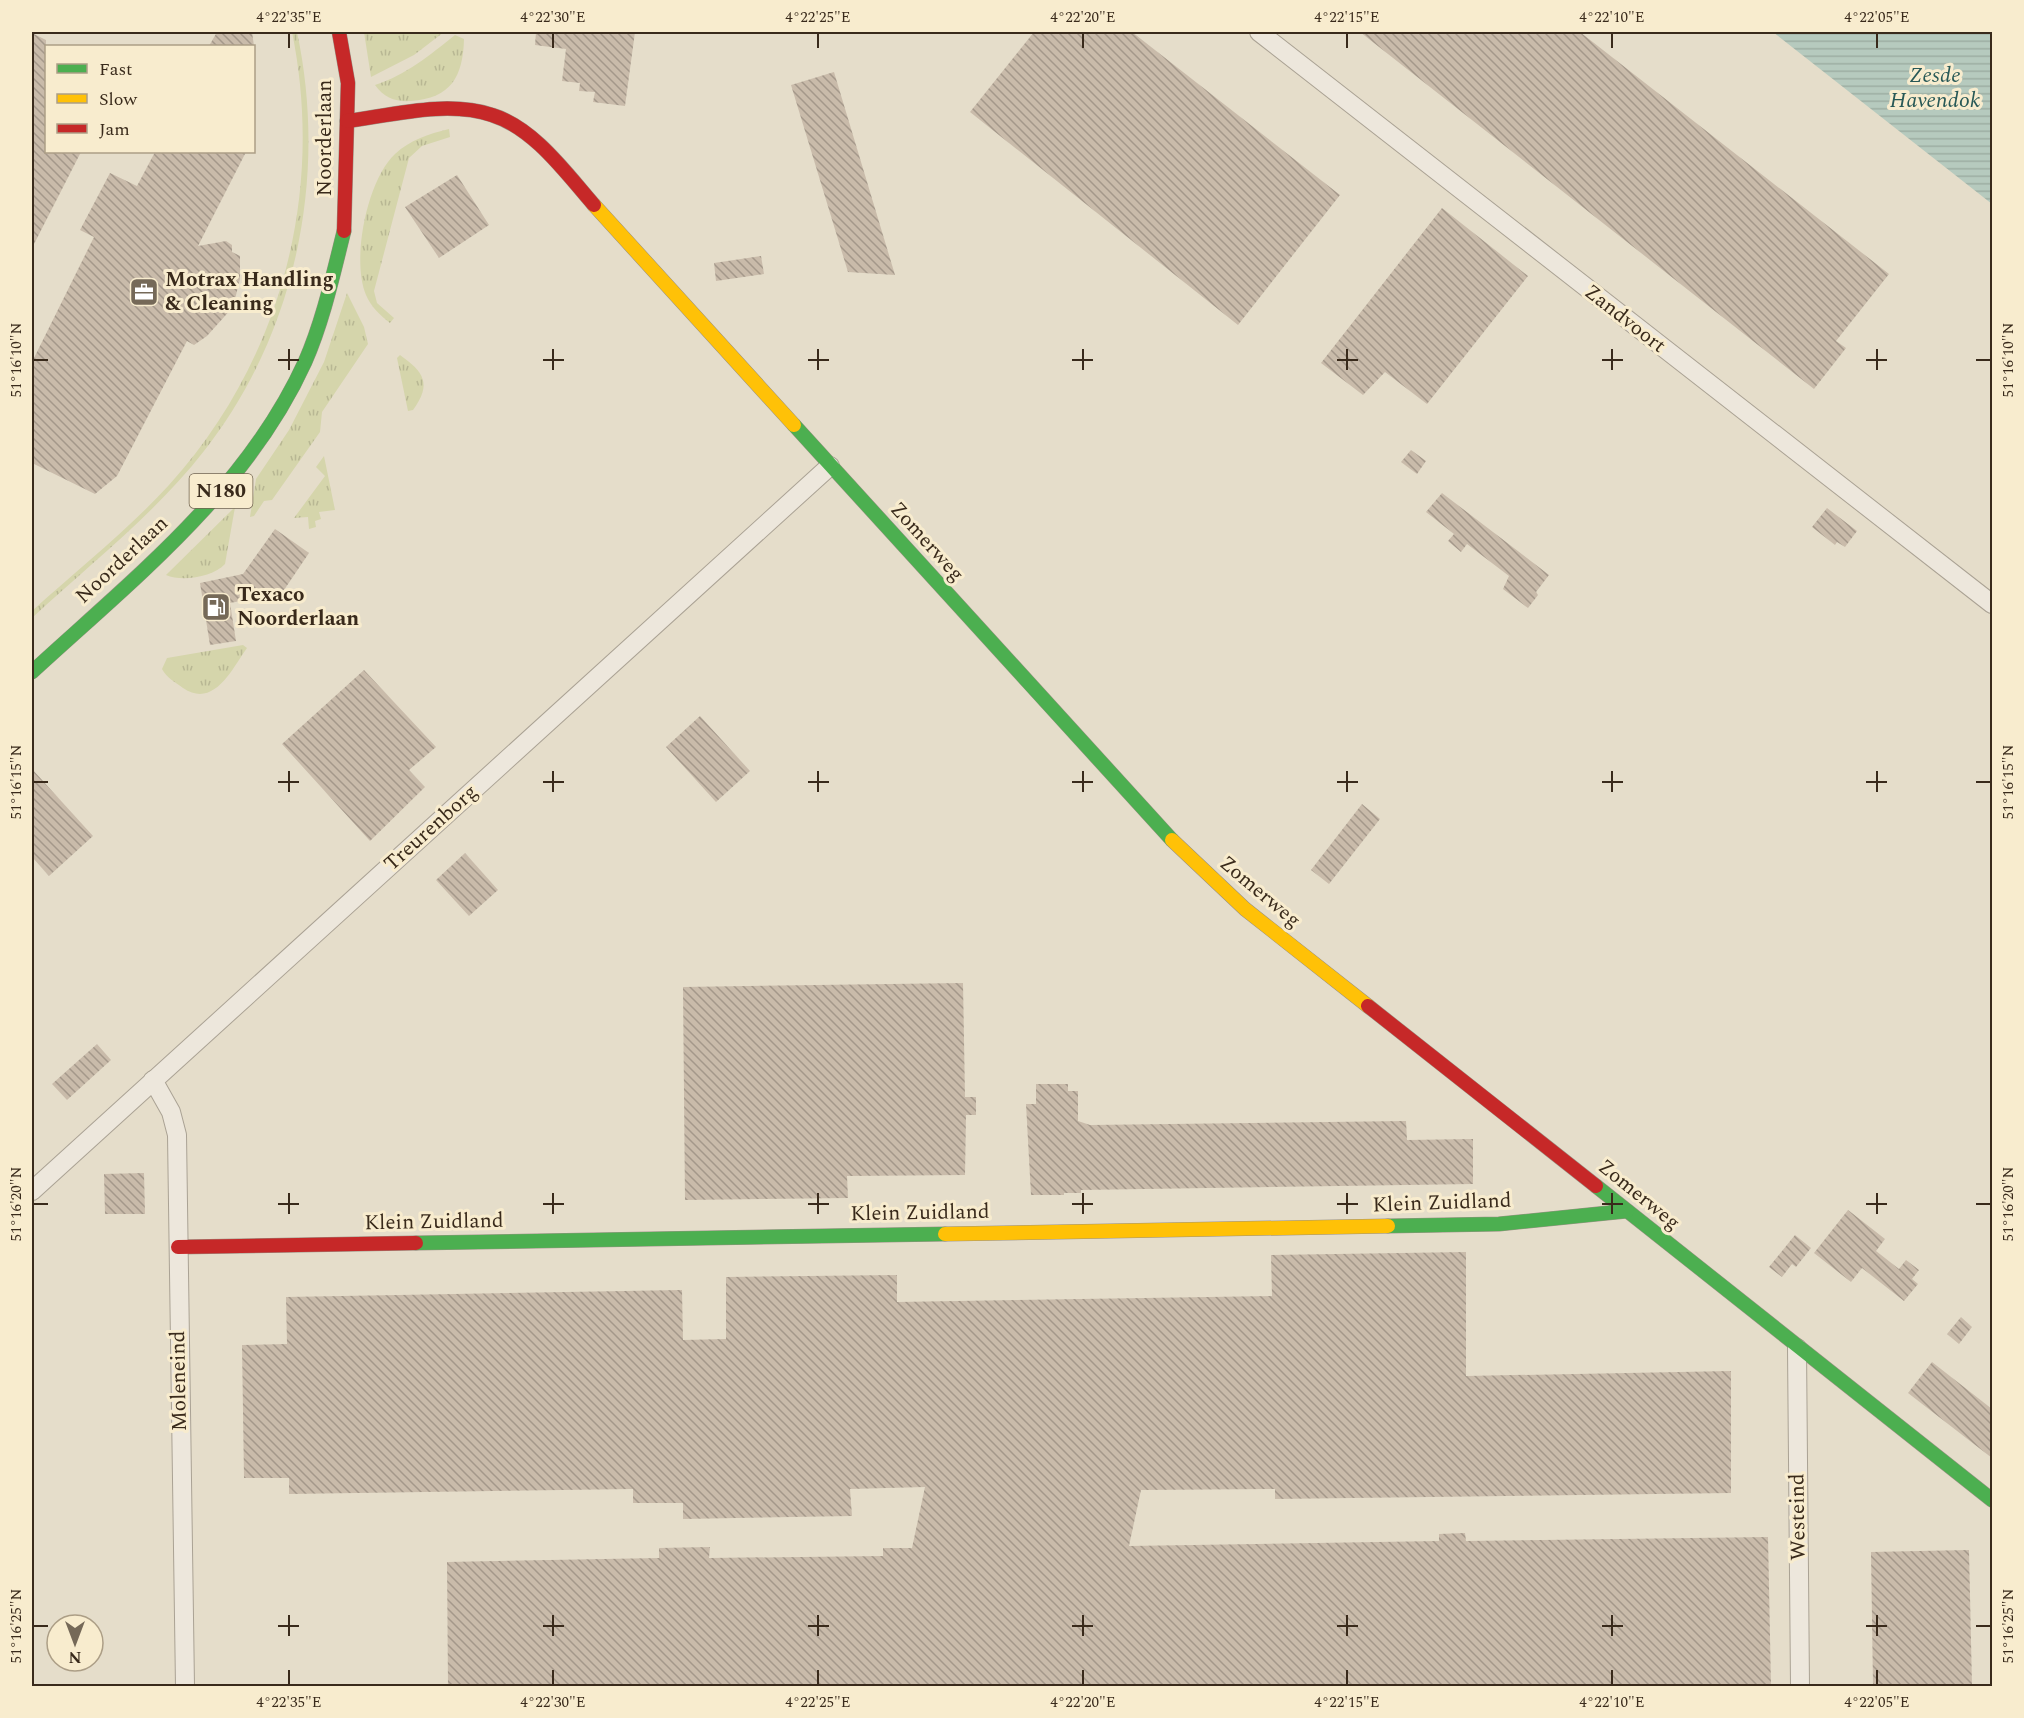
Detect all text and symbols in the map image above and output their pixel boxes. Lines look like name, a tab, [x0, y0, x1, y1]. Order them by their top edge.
text: 4°22'35"E	[256, 6, 322, 29]
text: 4°22'30"E	[520, 6, 586, 29]
text: 4°22'25"E	[785, 6, 851, 29]
text: 4°22'20"E	[1050, 6, 1116, 29]
text: 4°22'15"E	[1314, 6, 1380, 29]
text: 4°22'10"E	[1579, 6, 1645, 29]
text: 4°22'05"E	[1844, 6, 1910, 29]
legend	[45, 45, 255, 153]
text: Fast	[99, 56, 132, 83]
water label: Zesde Havendok	[1890, 59, 1980, 117]
street label: Noorderlaan	[309, 79, 341, 197]
text: Slow	[99, 86, 138, 113]
text: Jam	[99, 116, 130, 143]
place label: Motrax Handling & Cleaning	[165, 264, 334, 320]
office icon: Motrax Handling & Cleaning	[128, 276, 160, 308]
street label: Zandvoort	[1577, 277, 1673, 361]
text: 51°16'10"N	[5, 322, 28, 398]
text: 51°16'10"N	[1997, 322, 2020, 398]
road number: N180	[190, 474, 252, 508]
street label: Zomerweg	[882, 495, 972, 589]
street label: Noorderlaan	[68, 508, 176, 612]
place label: Texaco Noorderlaan	[237, 579, 359, 635]
fuel station icon: Texaco Noorderlaan	[200, 591, 232, 623]
text: 51°16'15"N	[5, 744, 28, 820]
text: 51°16'15"N	[1997, 744, 2020, 820]
street label: Treurenborg	[377, 777, 485, 879]
street label: Zomerweg	[1212, 848, 1308, 936]
street label: Zomerweg	[1591, 1152, 1687, 1238]
text: 51°16'20"N	[5, 1166, 28, 1242]
text: 51°16'20"N	[1997, 1166, 2020, 1242]
street label: Klein Zuidland	[1372, 1185, 1512, 1221]
street label: Klein Zuidland	[850, 1196, 990, 1230]
street label: Klein Zuidland	[364, 1205, 504, 1239]
street label: Moleneind	[162, 1330, 196, 1432]
street label: Westeind	[1781, 1473, 1815, 1561]
text: 51°16'25"N	[5, 1588, 28, 1664]
text: 51°16'25"N	[1997, 1588, 2020, 1664]
north arrow	[45, 1613, 105, 1673]
text: N	[68, 1645, 82, 1669]
text: 4°22'35"E	[256, 1691, 322, 1714]
text: 4°22'30"E	[520, 1691, 586, 1714]
text: 4°22'25"E	[785, 1691, 851, 1714]
text: 4°22'20"E	[1050, 1691, 1116, 1714]
text: 4°22'15"E	[1314, 1691, 1380, 1714]
text: 4°22'10"E	[1579, 1691, 1645, 1714]
text: 4°22'05"E	[1844, 1691, 1910, 1714]

